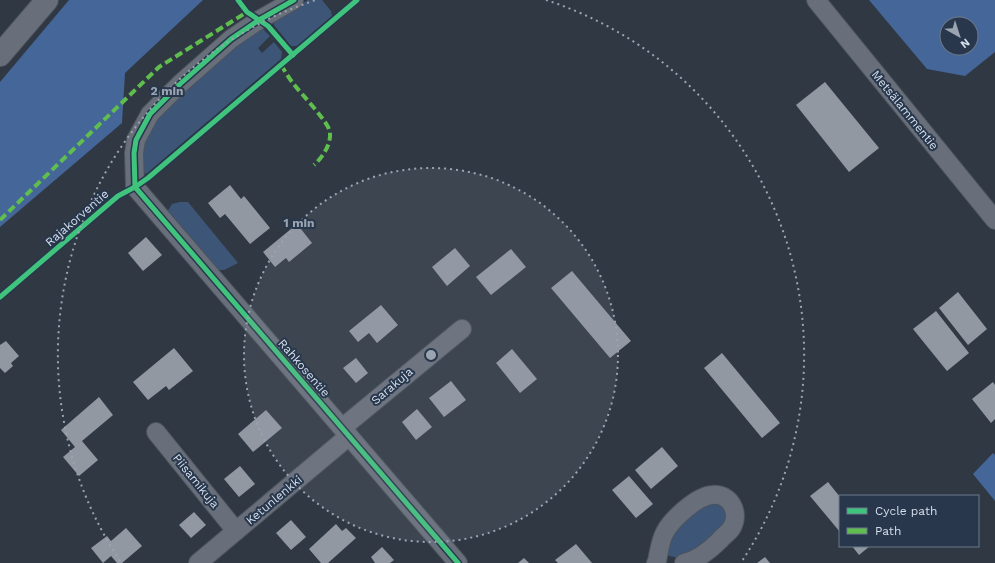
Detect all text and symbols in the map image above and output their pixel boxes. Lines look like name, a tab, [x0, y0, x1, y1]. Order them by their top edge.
north arrow	[939, 16, 979, 56]
text: N	[958, 36, 972, 51]
street label: Metsälammentie	[869, 68, 941, 152]
text: 2 min	[151, 84, 183, 98]
street label: Rajakorventie	[43, 187, 111, 249]
text: 1 min	[284, 216, 314, 230]
street label: Rahkosentie	[275, 336, 333, 400]
centre of rings	[424, 348, 438, 362]
street label: Sarakuja	[368, 364, 416, 407]
street label: Piisamikuja	[170, 451, 222, 511]
street label: Ketunlenkki	[243, 473, 305, 527]
legend	[839, 495, 979, 547]
text: Cycle path	[875, 504, 937, 518]
text: Path	[875, 524, 901, 538]

